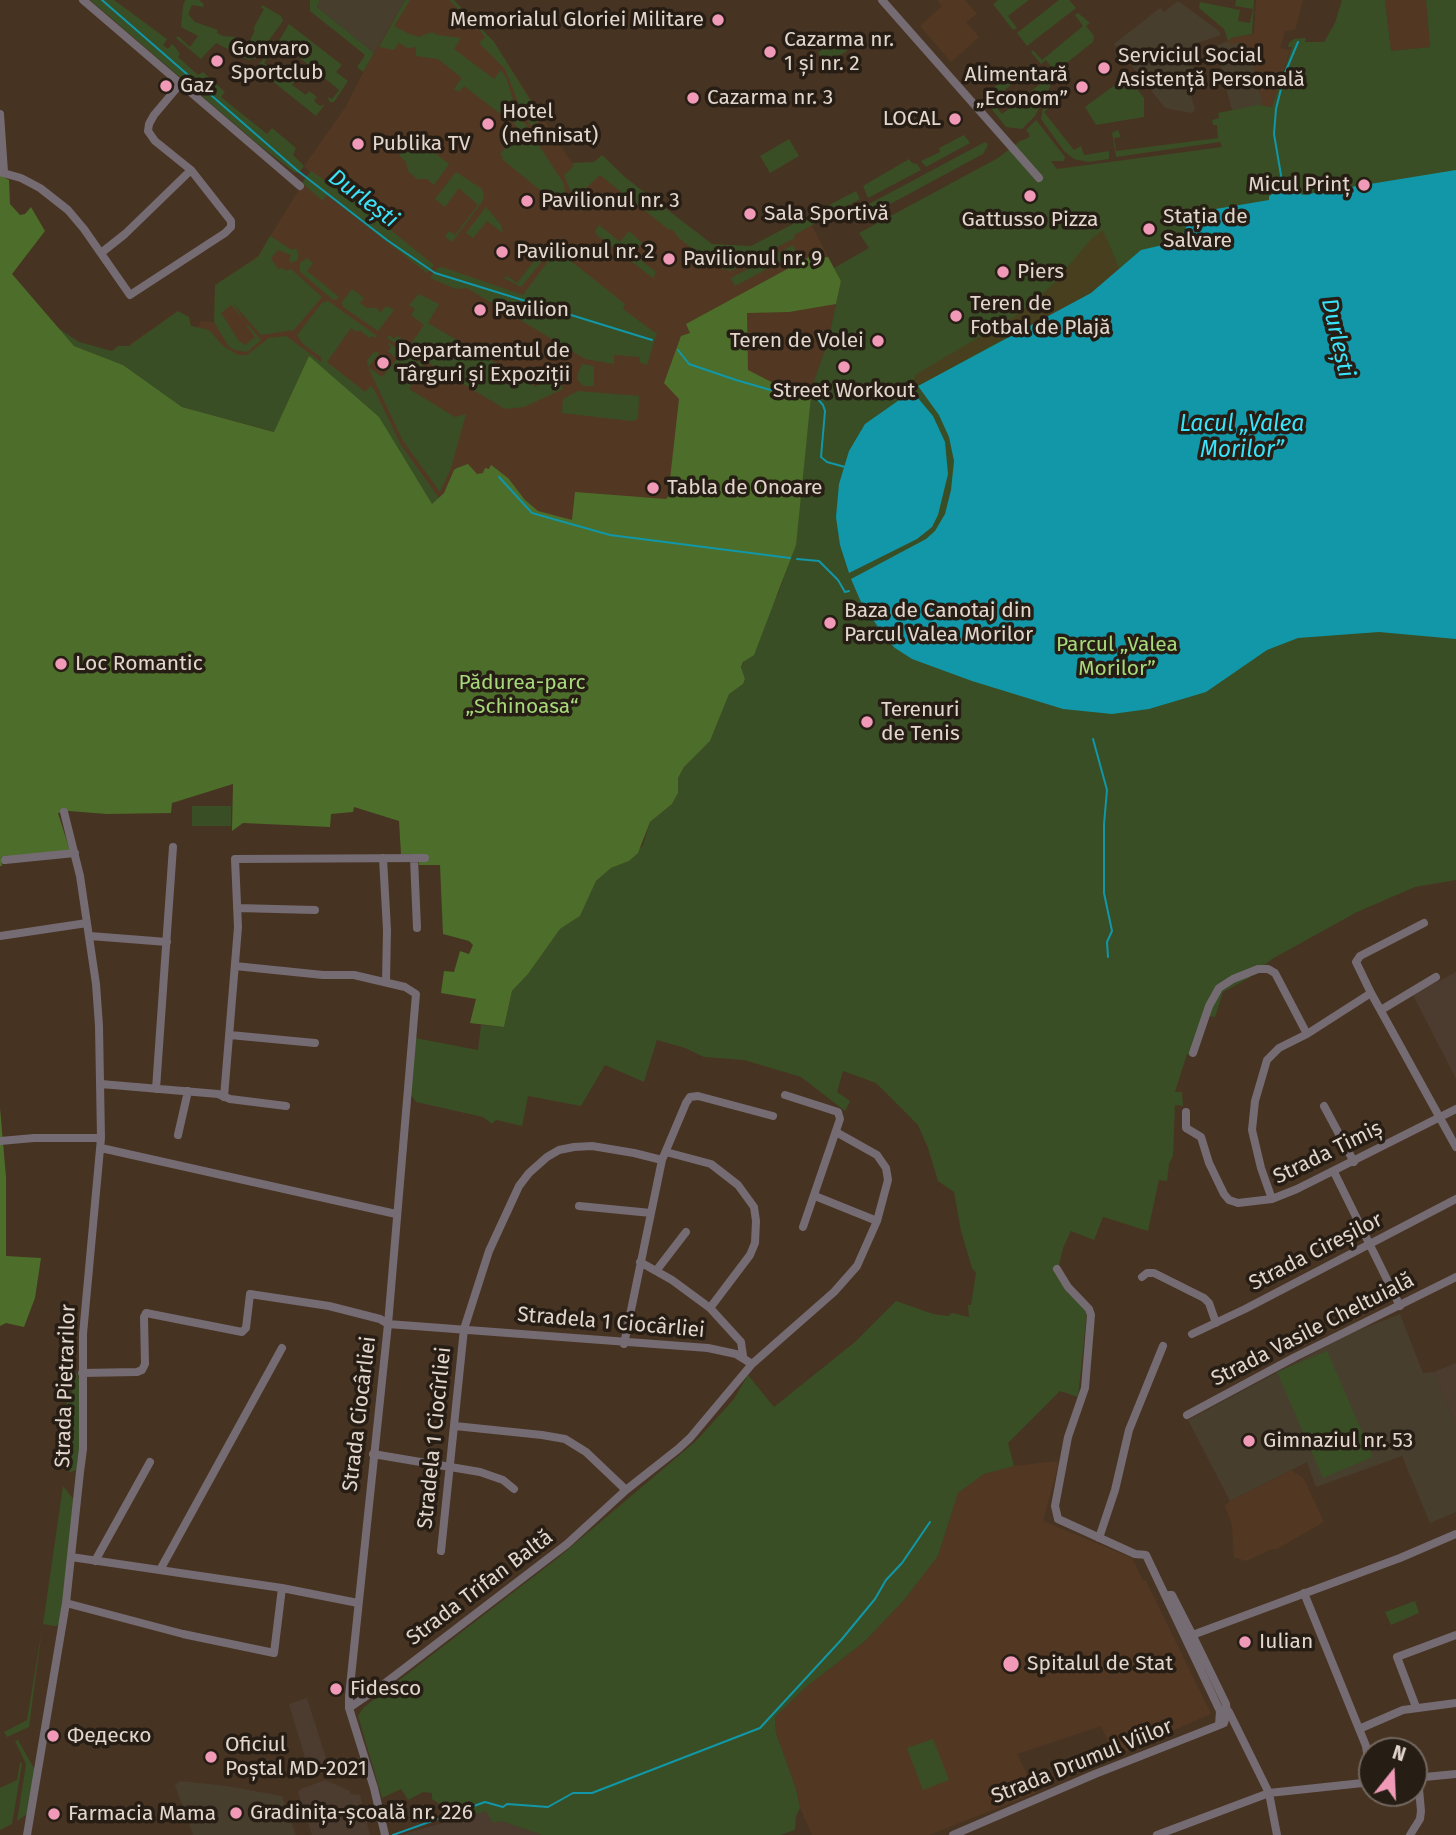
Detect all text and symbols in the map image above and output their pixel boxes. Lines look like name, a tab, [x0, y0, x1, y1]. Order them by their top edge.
place label: Memorialul Gloriei Militare	[450, 7, 704, 33]
marker: Memorialul Gloriei Militare	[710, 12, 726, 28]
place label: Cazarma nr. 1 și nr. 2	[784, 27, 894, 77]
place label: Gonvaro Sportclub	[231, 36, 323, 86]
place label: Serviciul Social Asistență Personală	[1118, 43, 1305, 93]
marker: Cazarma nr. 1 și nr. 2	[762, 44, 778, 60]
marker: Gonvaro Sportclub	[209, 53, 225, 69]
marker: Serviciul Social Asistență Personală	[1096, 60, 1112, 76]
place label: Alimentară „Econom”	[964, 62, 1068, 112]
place label: Gaz	[180, 73, 214, 99]
marker: Gaz	[158, 78, 174, 94]
marker: Alimentară „Econom”	[1074, 79, 1090, 95]
place label: Cazarma nr. 3	[707, 85, 833, 111]
marker: Cazarma nr. 3	[685, 90, 701, 106]
place label: Hotel (nefinisat)	[502, 99, 598, 149]
place label: LOCAL	[883, 106, 941, 132]
marker: LOCAL	[947, 111, 963, 127]
marker: Hotel (nefinisat)	[480, 116, 496, 132]
place label: Publika TV	[372, 131, 470, 157]
marker: Publika TV	[350, 136, 366, 152]
water label: Durlești	[323, 164, 403, 234]
place label: Micul Prinț	[1248, 172, 1350, 198]
marker: Micul Prinț	[1356, 177, 1372, 193]
place label: Pavilionul nr. 3	[541, 188, 680, 214]
marker: Gattusso Pizza	[1022, 188, 1038, 204]
marker: Pavilionul nr. 3	[519, 193, 535, 209]
place label: Sala Sportivă	[764, 201, 889, 227]
place label: Stația de Salvare	[1163, 204, 1248, 254]
marker: Sala Sportivă	[742, 206, 758, 222]
place label: Gattusso Pizza	[962, 207, 1098, 233]
marker: Stația de Salvare	[1141, 221, 1157, 237]
place label: Pavilionul nr. 2	[516, 239, 655, 265]
marker: Pavilionul nr. 2	[494, 244, 510, 260]
place label: Pavilionul nr. 9	[683, 246, 822, 272]
marker: Pavilionul nr. 9	[661, 251, 677, 267]
place label: Piers	[1017, 259, 1064, 285]
marker: Piers	[995, 264, 1011, 280]
place label: Teren de Fotbal de Plajă	[970, 291, 1111, 341]
water label: Durlești	[1315, 296, 1359, 380]
place label: Pavilion	[494, 297, 569, 323]
marker: Pavilion	[472, 302, 488, 318]
marker: Teren de Fotbal de Plajă	[948, 308, 964, 324]
place label: Teren de Volei	[730, 328, 864, 354]
marker: Teren de Volei	[870, 333, 886, 349]
place label: Departamentul de Târguri și Expoziții	[397, 338, 570, 388]
marker: Departamentul de Târguri și Expoziții	[375, 355, 391, 371]
marker: Street Workout	[836, 359, 852, 375]
place label: Street Workout	[773, 378, 915, 404]
water label: Lacul „Valea Morilor”	[1180, 411, 1304, 465]
place label: Tabla de Onoare	[667, 475, 823, 501]
marker: Tabla de Onoare	[645, 480, 661, 496]
place label: Baza de Canotaj din Parcul Valea Morilor	[844, 598, 1033, 648]
marker: Baza de Canotaj din Parcul Valea Morilor	[822, 615, 838, 631]
park label: Parcul „Valea Morilor”	[1056, 632, 1178, 682]
place label: Loc Romantic	[75, 651, 203, 677]
marker: Loc Romantic	[53, 656, 69, 672]
park label: Pădurea-parc „Schinoasa“	[459, 670, 585, 720]
place label: Terenuri de Tenis	[881, 697, 960, 747]
marker: Terenuri de Tenis	[859, 714, 875, 730]
street label: Strada Timiș	[1270, 1116, 1386, 1190]
street label: Strada Cireșilor	[1245, 1208, 1387, 1296]
street label: Strada Vasile Cheltuială	[1207, 1268, 1419, 1392]
street label: Stradela 1 Ciocârliei	[516, 1302, 706, 1344]
street label: Strada Pietrarilor	[51, 1304, 81, 1468]
street label: Strada Ciocârliei	[338, 1335, 382, 1493]
street label: Stradela 1 Ciocîrliei	[413, 1346, 457, 1530]
place label: Gimnaziul nr. 53	[1263, 1428, 1413, 1454]
marker: Gimnaziul nr. 53	[1241, 1433, 1257, 1449]
street label: Strada Trifan Baltă	[402, 1525, 558, 1651]
place label: Iulian	[1259, 1629, 1313, 1655]
marker: Iulian	[1237, 1634, 1253, 1650]
place label: Spitalul de Stat	[1027, 1651, 1173, 1677]
marker: Spitalul de Stat	[1001, 1654, 1021, 1674]
place label: Fidesco	[350, 1676, 421, 1702]
marker: Fidesco	[328, 1681, 344, 1697]
street label: Strada Drumul Viilor	[988, 1714, 1176, 1810]
place label: Федеско	[67, 1723, 152, 1749]
marker: Федеско	[45, 1728, 61, 1744]
place label: Oficiul Poștal MD-2021	[225, 1732, 367, 1782]
north arrow	[1358, 1737, 1428, 1807]
text: N	[1389, 1741, 1409, 1766]
marker: Oficiul Poștal MD-2021	[203, 1749, 219, 1765]
place label: Gradinița-școală nr. 226	[250, 1800, 473, 1826]
place label: Farmacia Mama	[68, 1801, 216, 1827]
marker: Gradinița-școală nr. 226	[228, 1805, 244, 1821]
marker: Farmacia Mama	[46, 1806, 62, 1822]

